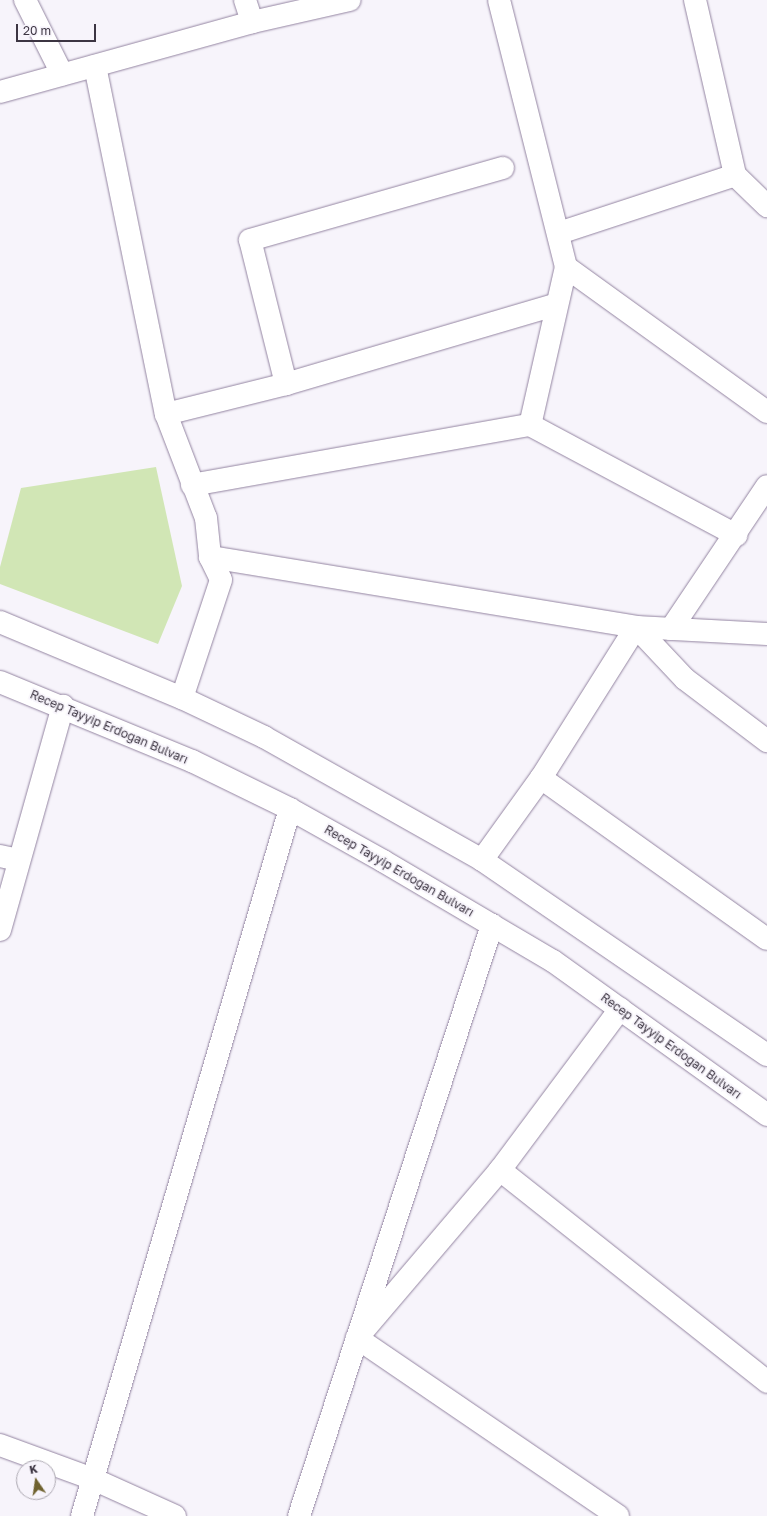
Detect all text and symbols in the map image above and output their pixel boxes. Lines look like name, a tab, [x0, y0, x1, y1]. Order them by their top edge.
scale bar	[18, 16, 98, 42]
text: 20 m	[23, 23, 51, 38]
street label: Recep Tayyip Erdoğan Bulvarı	[28, 687, 190, 767]
street label: Recep Tayyip Erdoğan Bulvarı	[322, 822, 476, 920]
street label: Recep Tayyip Erdoğan Bulvarı	[598, 990, 744, 1102]
north arrow	[16, 1460, 56, 1500]
text: K	[28, 1462, 39, 1476]

